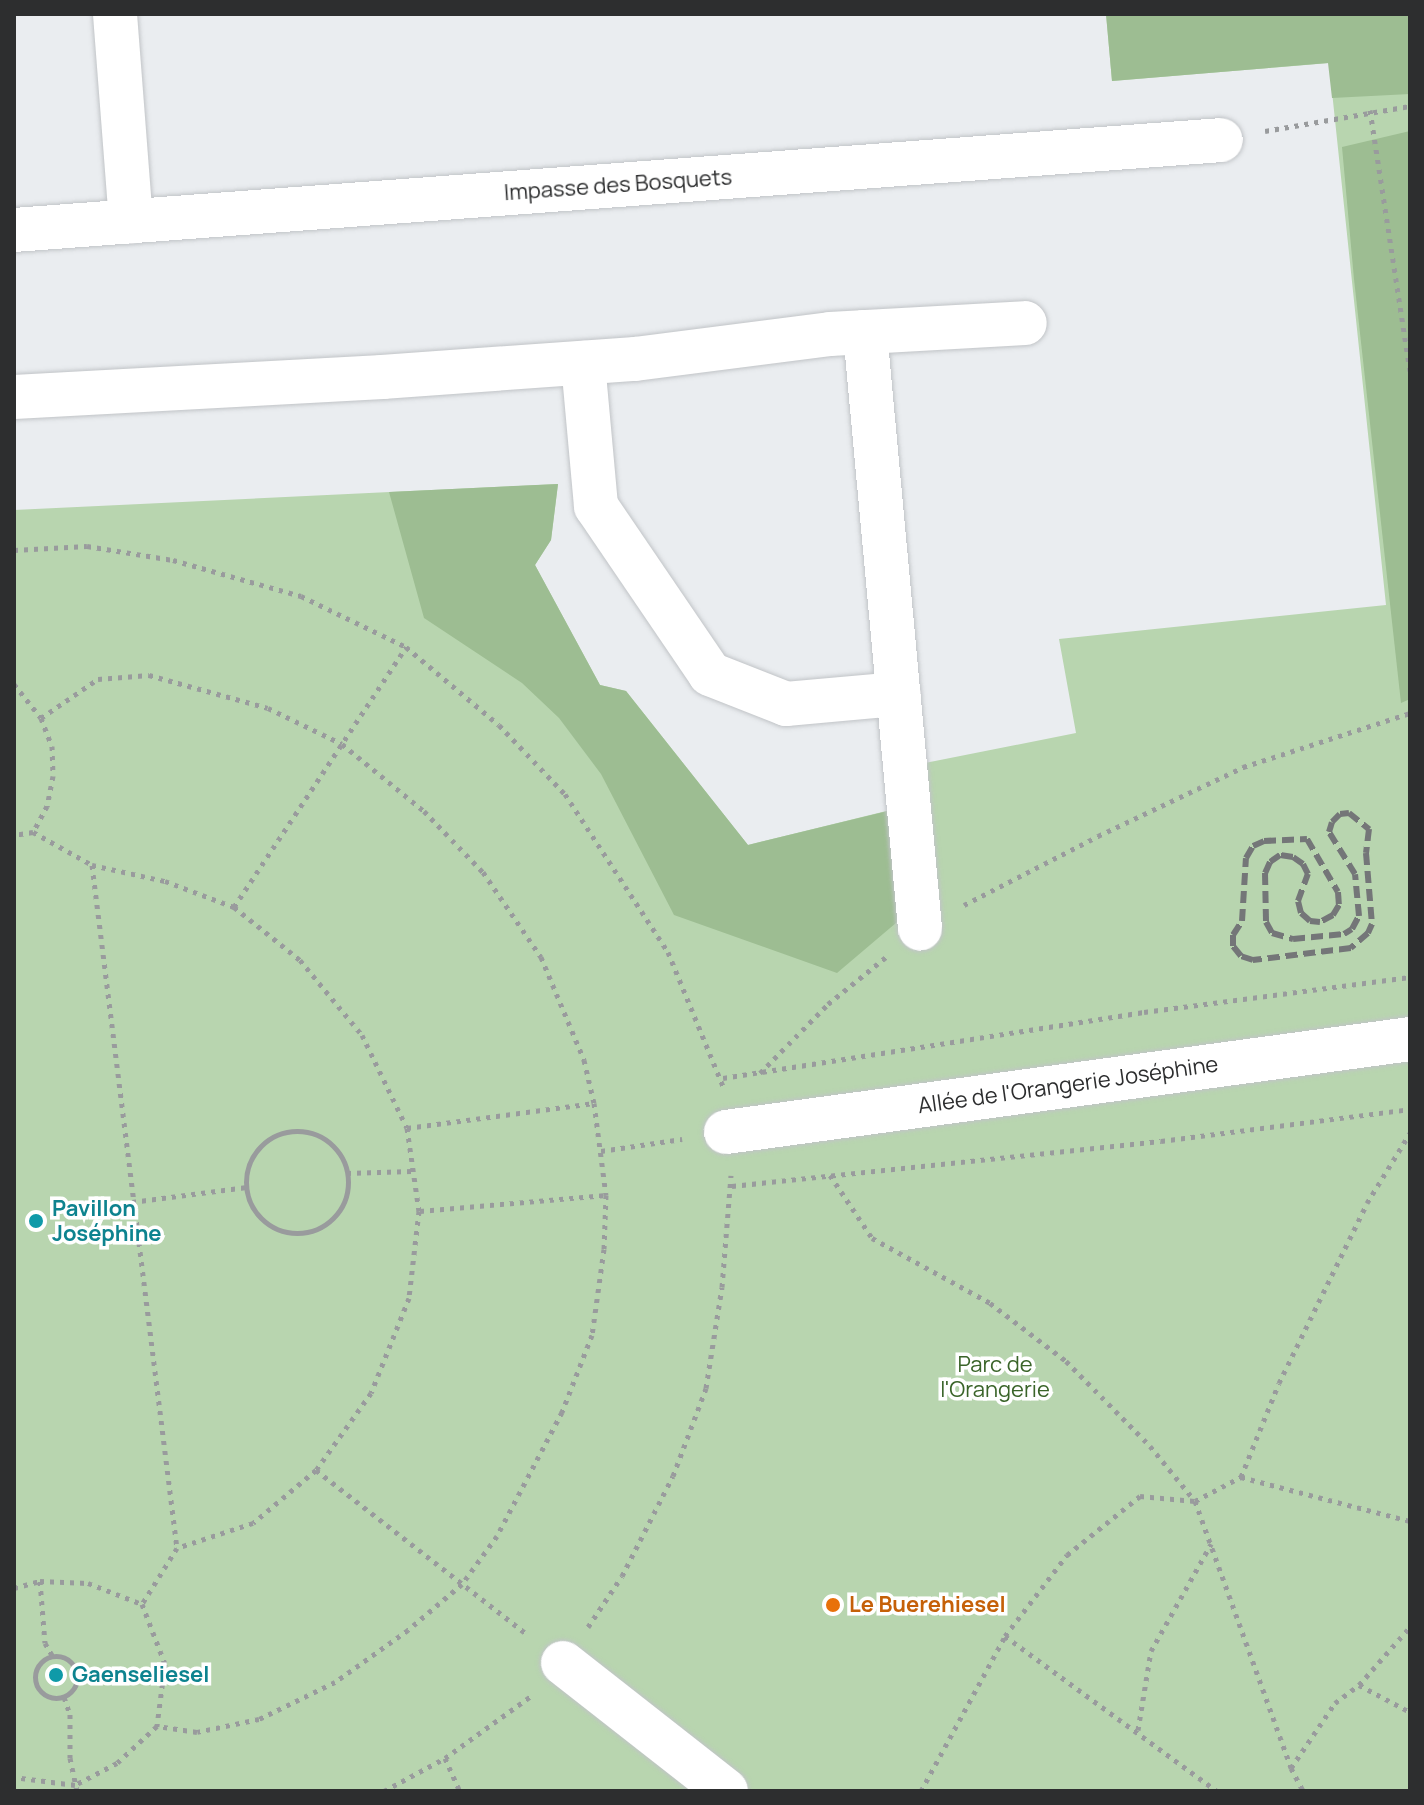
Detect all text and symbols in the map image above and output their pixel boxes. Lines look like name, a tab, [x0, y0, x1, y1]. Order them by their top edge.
street label: Impasse des Bosquets	[503, 164, 733, 206]
street label: Allée de l'Orangerie Joséphine	[916, 1051, 1220, 1119]
place label: Pavillon Joséphine	[52, 1195, 161, 1246]
marker: Pavillon Joséphine	[27, 1212, 45, 1230]
park label: Parc de l'Orangerie	[940, 1351, 1050, 1402]
place label: Le Buerehiesel	[849, 1592, 1006, 1618]
marker: Le Buerehiesel	[824, 1596, 842, 1614]
place label: Gaenseliesel	[72, 1662, 210, 1688]
marker: Gaenseliesel	[47, 1666, 65, 1684]

